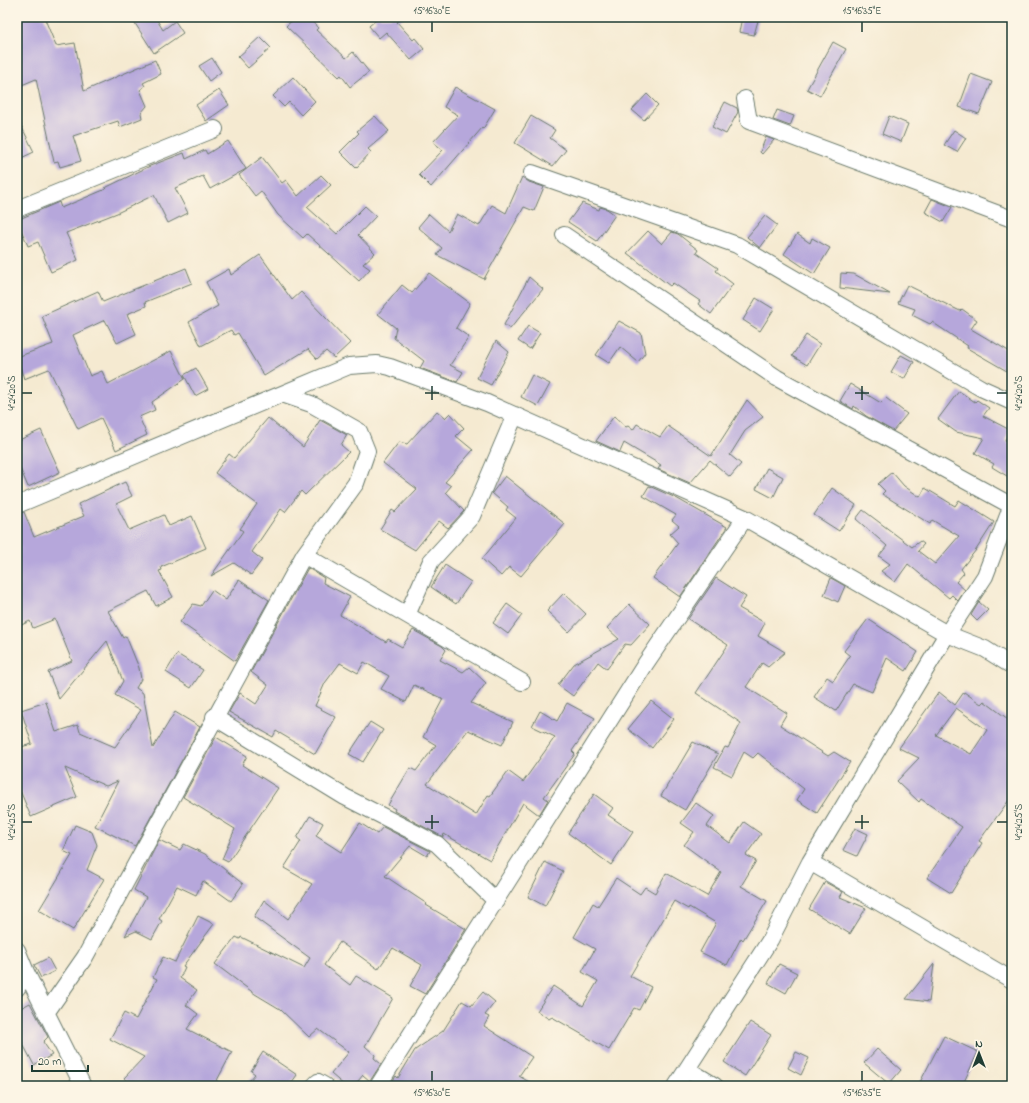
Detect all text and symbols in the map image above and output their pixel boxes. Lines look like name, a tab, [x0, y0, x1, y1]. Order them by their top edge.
text: 15°16'30"E	[413, 4, 451, 19]
text: 15°16'35"E	[843, 4, 881, 19]
text: 4°24'20"S	[5, 375, 20, 411]
text: 4°24'20"S	[1012, 375, 1027, 411]
text: 4°24'25"S	[5, 803, 20, 840]
text: 4°24'25"S	[1012, 803, 1027, 840]
north arrow	[959, 1033, 999, 1073]
text: N	[975, 1036, 983, 1052]
scale bar	[32, 1047, 88, 1073]
text: 20 m	[38, 1053, 61, 1071]
text: 15°16'30"E	[413, 1086, 451, 1101]
text: 15°16'35"E	[843, 1086, 881, 1101]

